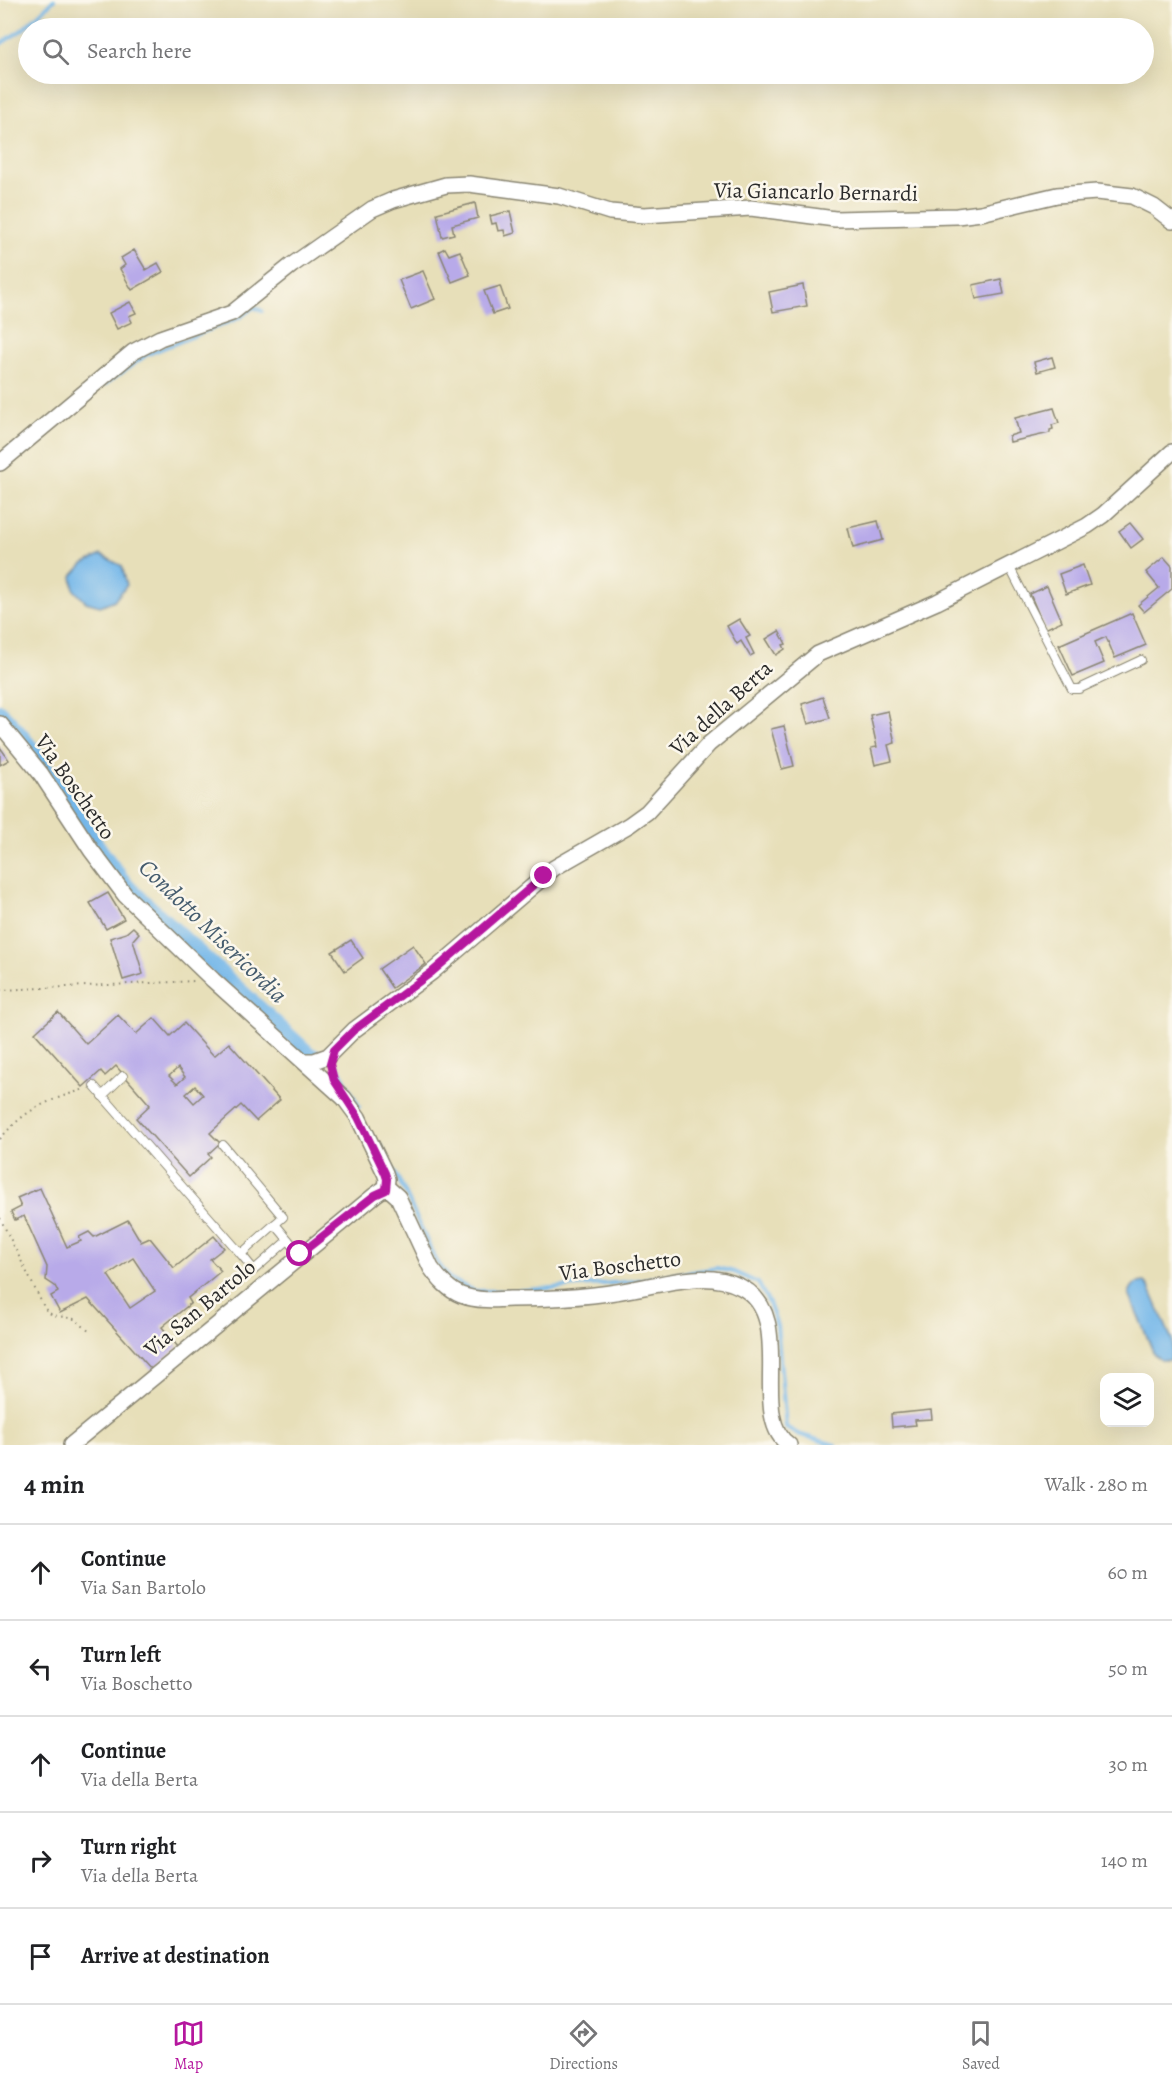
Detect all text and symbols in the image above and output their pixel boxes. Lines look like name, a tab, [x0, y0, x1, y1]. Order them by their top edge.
search box	[18, 18, 1154, 84]
icon: search	[39, 35, 72, 68]
text: Search here	[87, 36, 192, 66]
street label: Via Giancarlo Bernardi	[713, 175, 918, 209]
street label: Via della Berta	[662, 653, 780, 763]
street label: Via Boschetto	[27, 727, 122, 846]
water label: Condotto Misericordia	[132, 852, 294, 1010]
route end	[530, 862, 556, 888]
route start	[286, 1240, 312, 1266]
street label: Via Boschetto	[556, 1244, 683, 1288]
street label: Via San Bartolo	[137, 1252, 262, 1364]
map controls	[1100, 1373, 1154, 1427]
button: layers	[1100, 1373, 1154, 1427]
text: 4 min	[24, 1467, 85, 1502]
text: Walk · 280 m	[1044, 1471, 1148, 1498]
text: Continue	[81, 1544, 166, 1574]
icon: ahead	[24, 1556, 57, 1589]
text: 60 m	[1108, 1559, 1148, 1586]
text: Via San Bartolo	[81, 1574, 206, 1601]
text: Turn left	[81, 1640, 161, 1670]
icon: left	[24, 1652, 57, 1685]
text: 50 m	[1108, 1655, 1148, 1682]
text: Via Boschetto	[81, 1670, 192, 1697]
text: Continue	[81, 1736, 166, 1766]
icon: ahead	[24, 1748, 57, 1781]
text: 30 m	[1108, 1751, 1148, 1778]
text: Via della Berta	[81, 1766, 198, 1793]
text: Turn right	[81, 1832, 177, 1862]
icon: right	[24, 1844, 57, 1877]
text: 140 m	[1101, 1847, 1148, 1874]
text: Via della Berta	[81, 1862, 198, 1889]
icon: arrive	[24, 1940, 57, 1973]
text: Arrive at destination	[81, 1941, 270, 1971]
tab: Map	[172, 2017, 205, 2075]
tab: Directions	[549, 2017, 618, 2075]
tab: Saved	[962, 2017, 1000, 2075]

